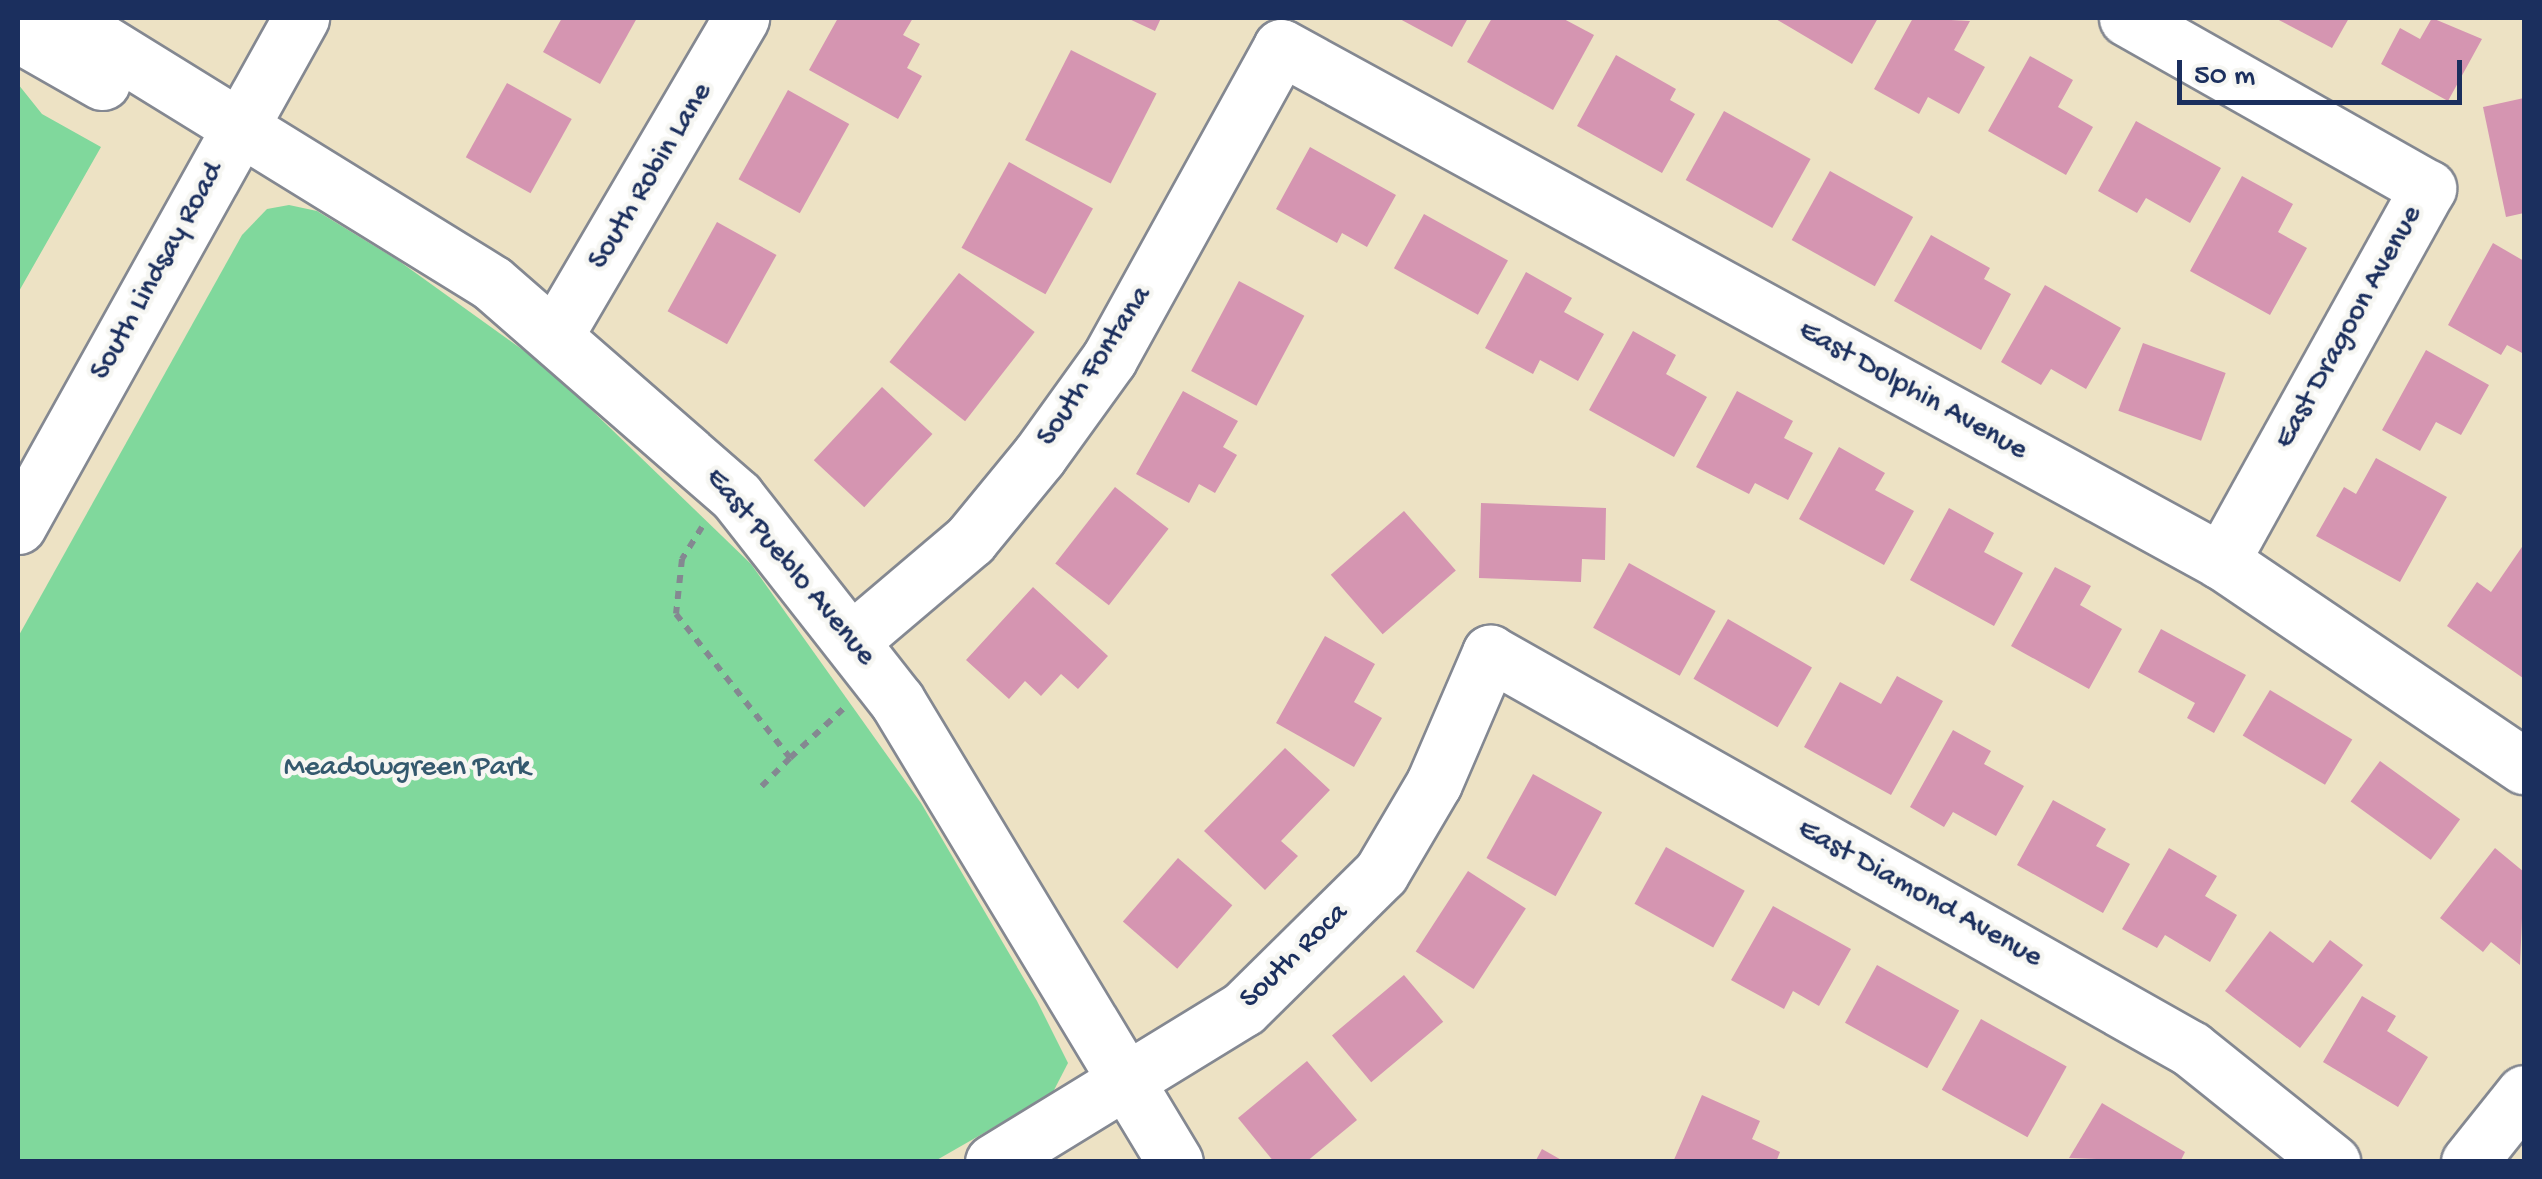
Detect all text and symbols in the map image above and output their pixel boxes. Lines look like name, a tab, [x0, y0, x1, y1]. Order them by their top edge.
scale bar	[2182, 40, 2467, 102]
text: 50 m	[2194, 60, 2255, 95]
street label: South Robin Lane	[582, 77, 722, 277]
street label: South Lindsay Road	[84, 157, 234, 387]
street label: East Dragoon Avenue	[2268, 200, 2432, 456]
street label: South Fontana	[1031, 280, 1161, 454]
street label: East Dolphin Avenue	[1791, 314, 2033, 470]
street label: East Pueblo Avenue	[696, 462, 882, 674]
park label: Meadowgreen Park	[284, 751, 530, 787]
street label: East Diamond Avenue	[1790, 813, 2048, 977]
street label: South Roca	[1233, 896, 1357, 1018]

